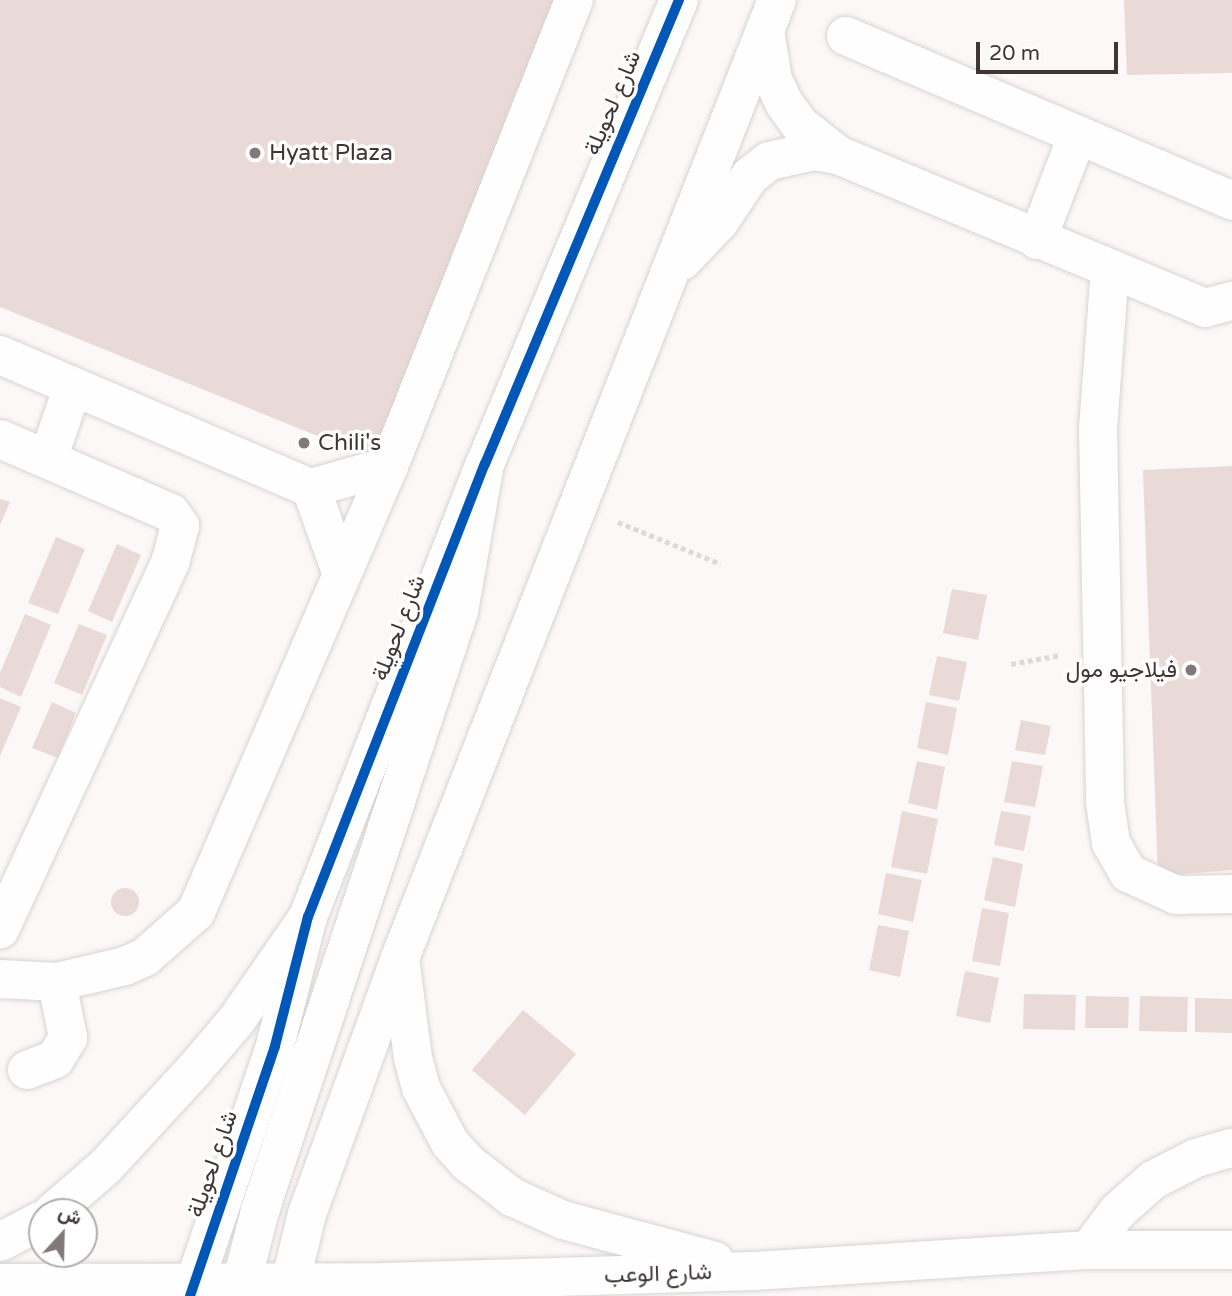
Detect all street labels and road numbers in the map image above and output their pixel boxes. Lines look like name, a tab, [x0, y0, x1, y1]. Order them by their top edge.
street label: شارع لحويلة	[579, 46, 647, 160]
street label: شارع لحويلة	[366, 571, 432, 685]
street label: شارع لحويلة	[182, 1107, 244, 1221]
street label: شارع الوعب	[604, 1258, 712, 1290]

